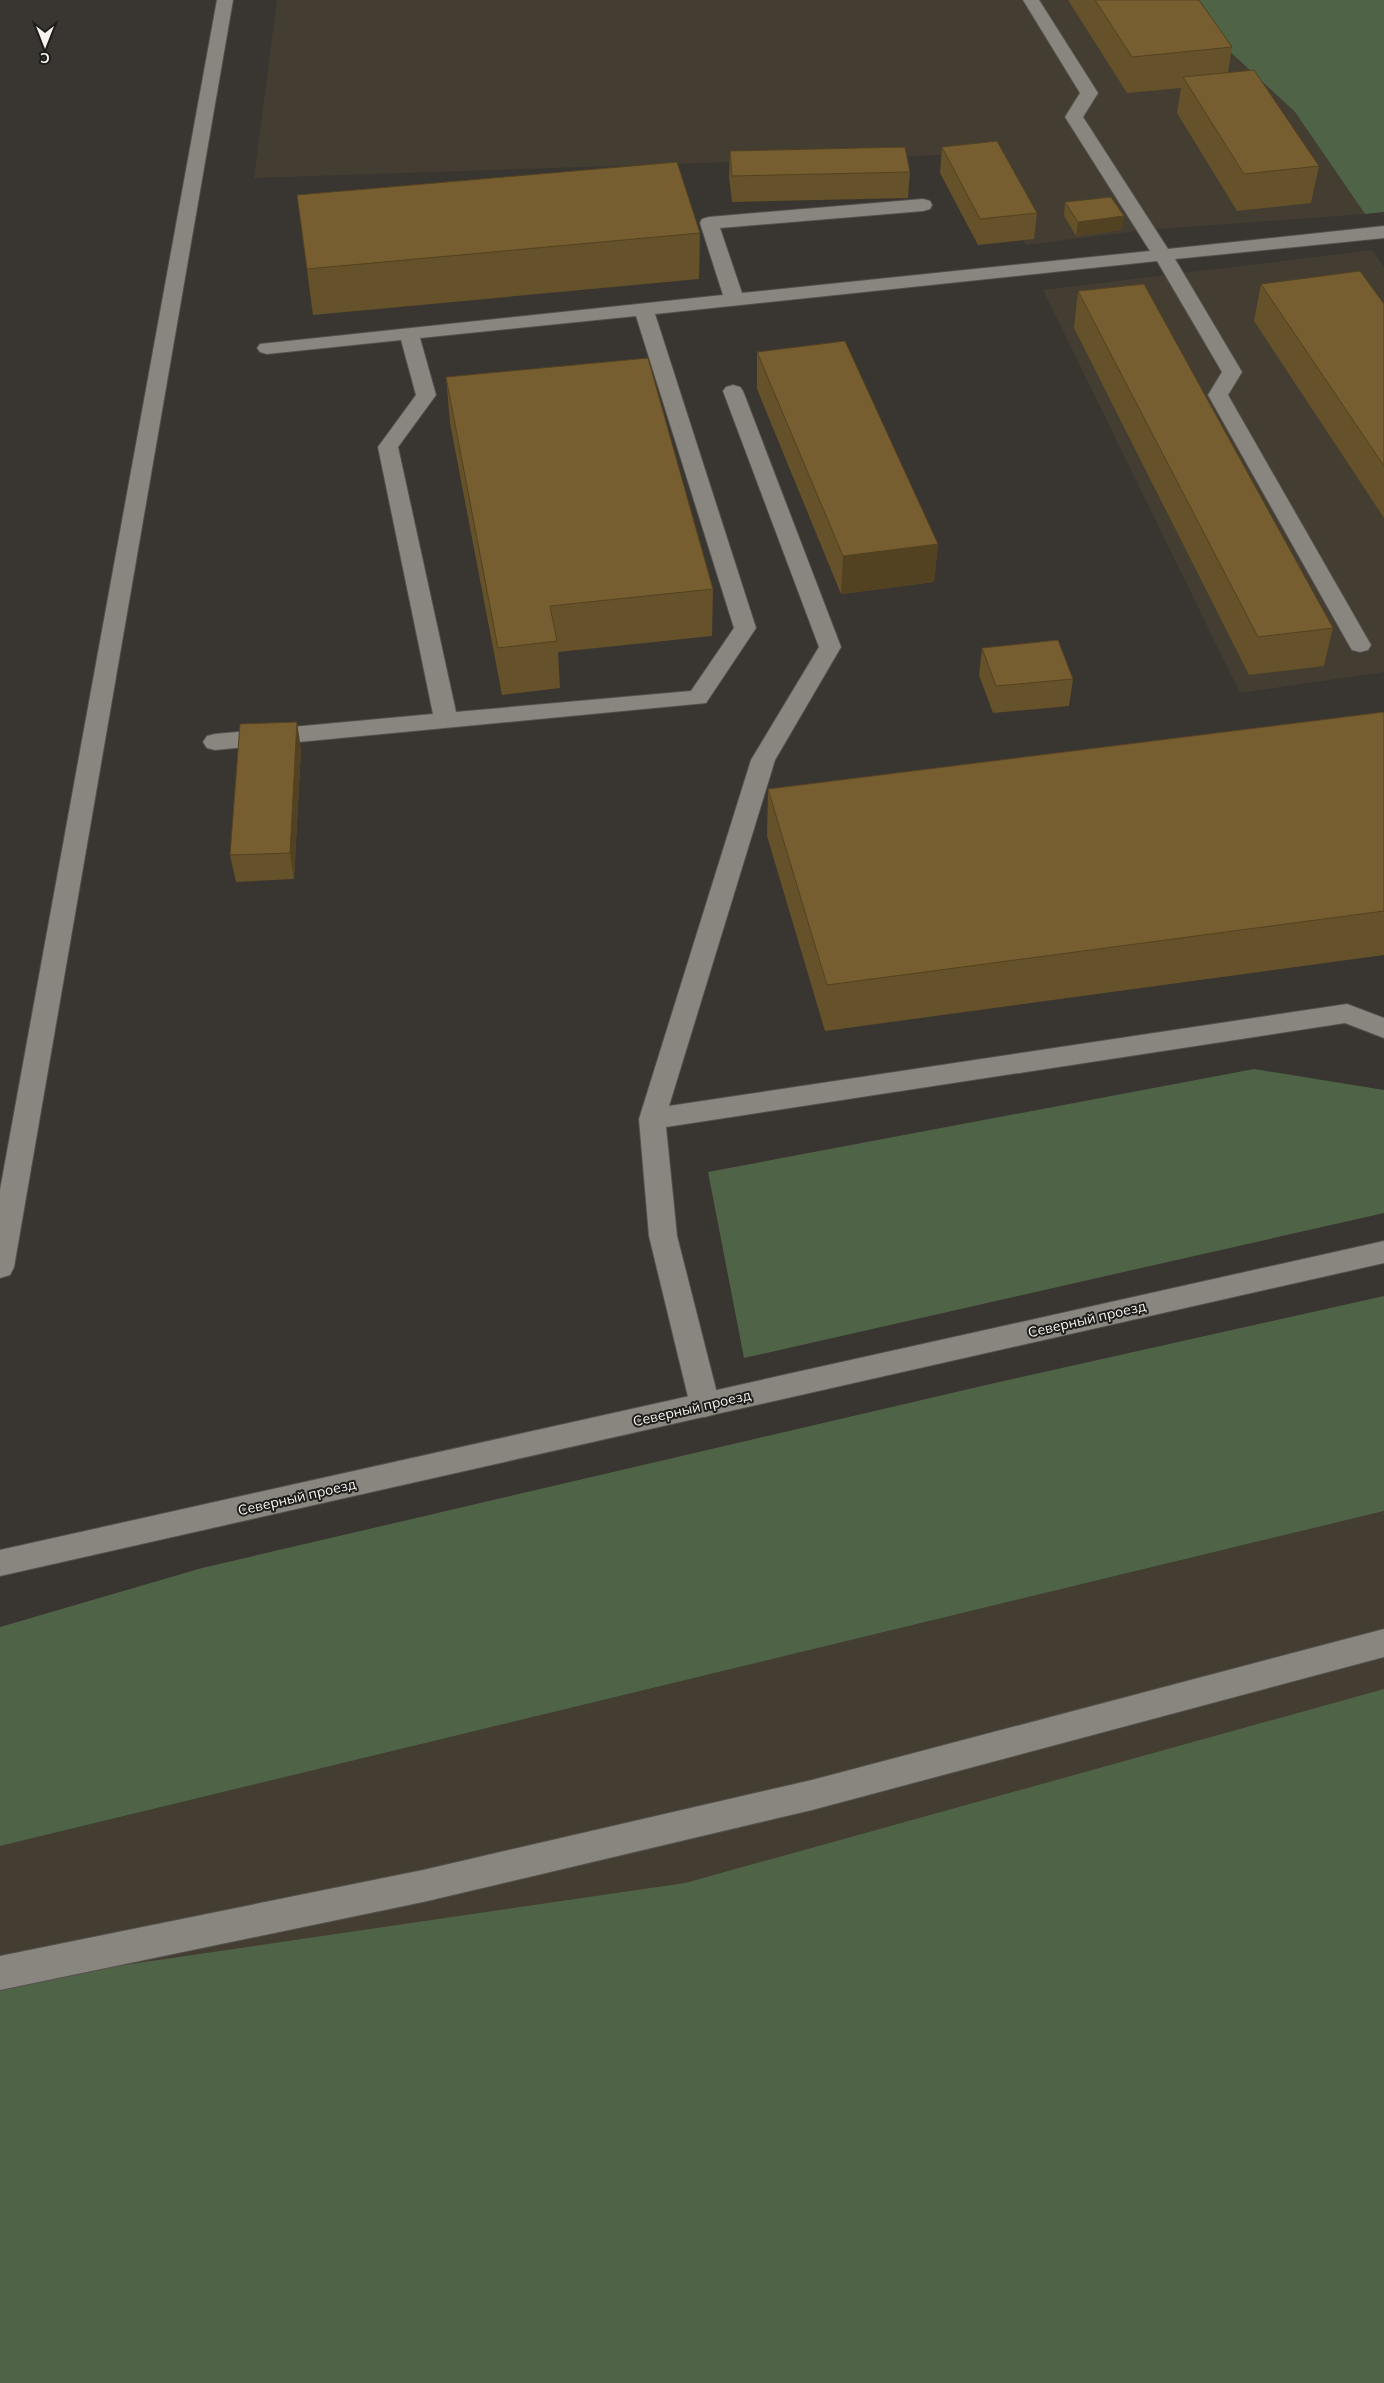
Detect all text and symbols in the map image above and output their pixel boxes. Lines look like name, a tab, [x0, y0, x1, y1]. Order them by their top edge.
north arrow	[20, 20, 70, 70]
text: С	[40, 49, 50, 67]
street label: Северный проезд	[1026, 1297, 1148, 1341]
street label: Северный проезд	[631, 1386, 753, 1430]
street label: Северный проезд	[236, 1475, 358, 1519]

